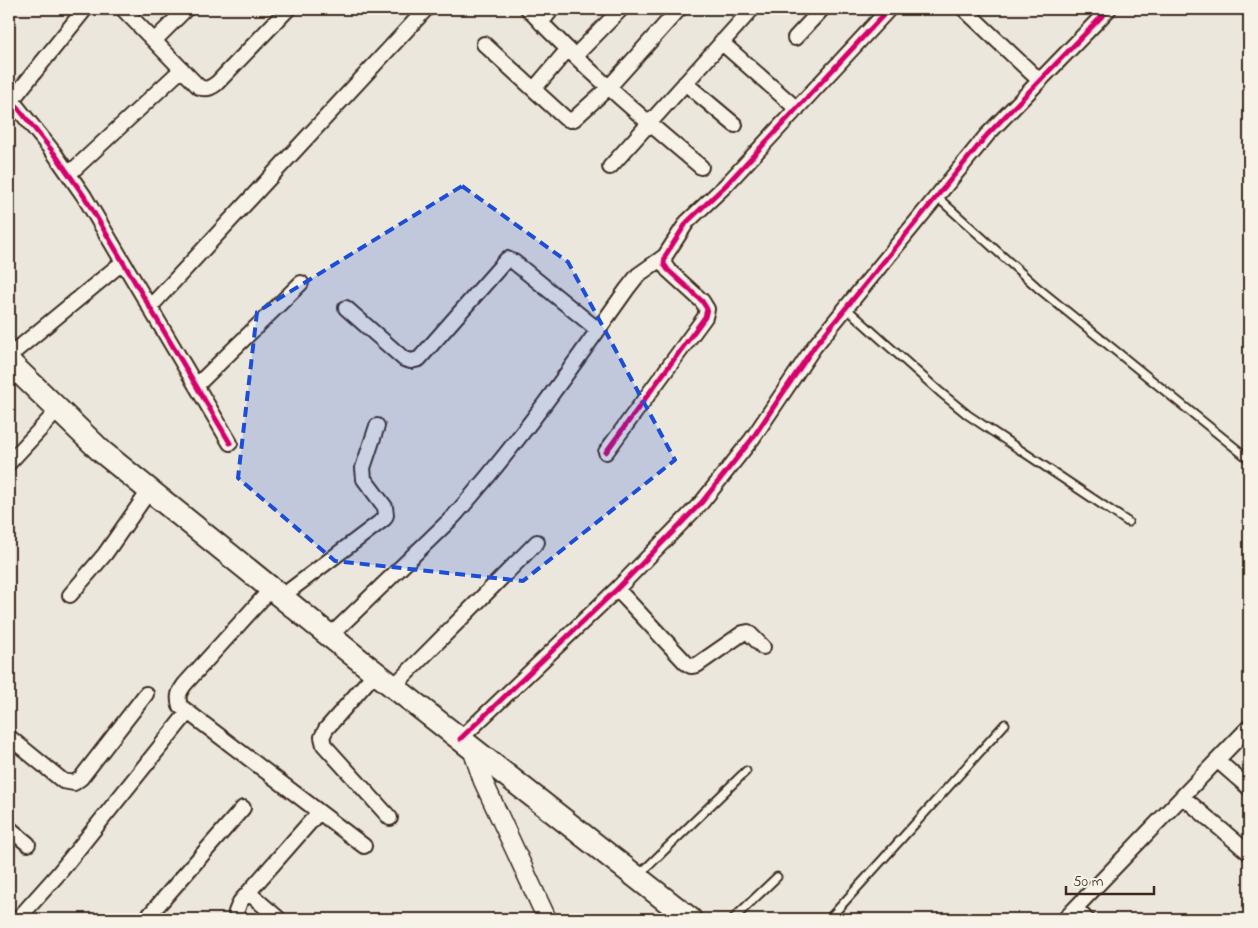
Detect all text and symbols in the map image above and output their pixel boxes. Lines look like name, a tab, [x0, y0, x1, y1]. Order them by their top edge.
scale bar	[1066, 863, 1153, 895]
text: 50 m	[1073, 871, 1104, 893]

